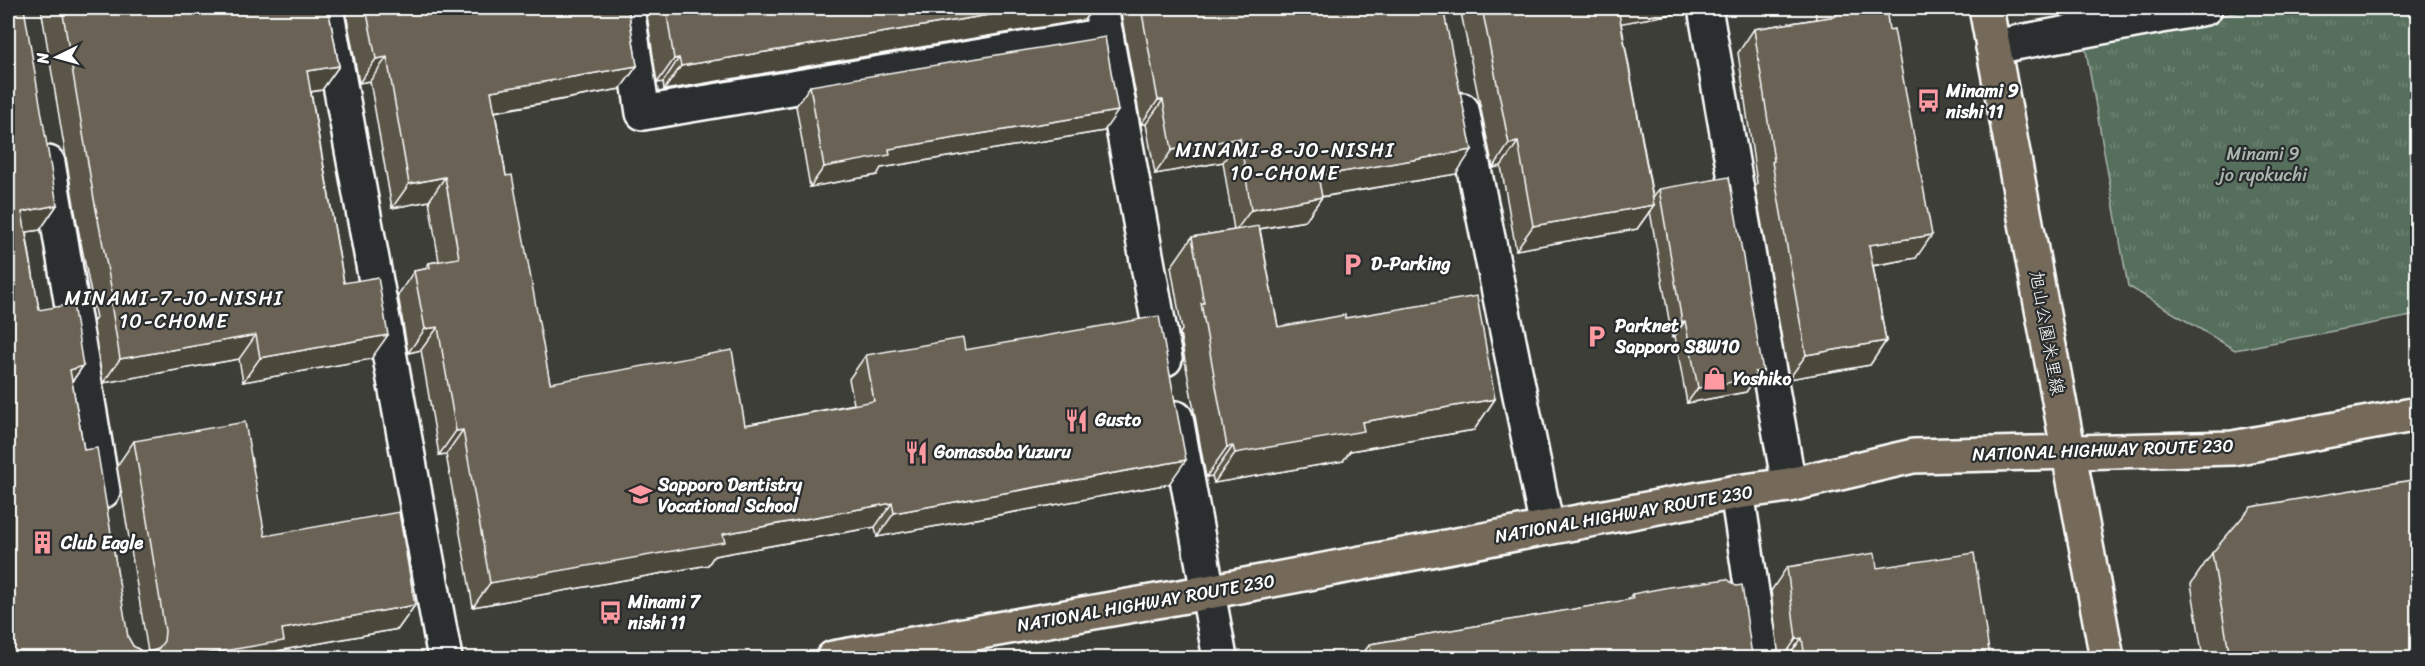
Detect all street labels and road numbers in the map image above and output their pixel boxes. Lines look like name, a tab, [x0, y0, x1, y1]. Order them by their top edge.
street label: 旭山公園米里線	[2020, 268, 2074, 398]
street label: NATIONAL HIGHWAY ROUTE 230	[1972, 429, 2234, 471]
street label: NATIONAL HIGHWAY ROUTE 230	[1492, 476, 1756, 552]
street label: NATIONAL HIGHWAY ROUTE 230	[1014, 565, 1278, 641]

